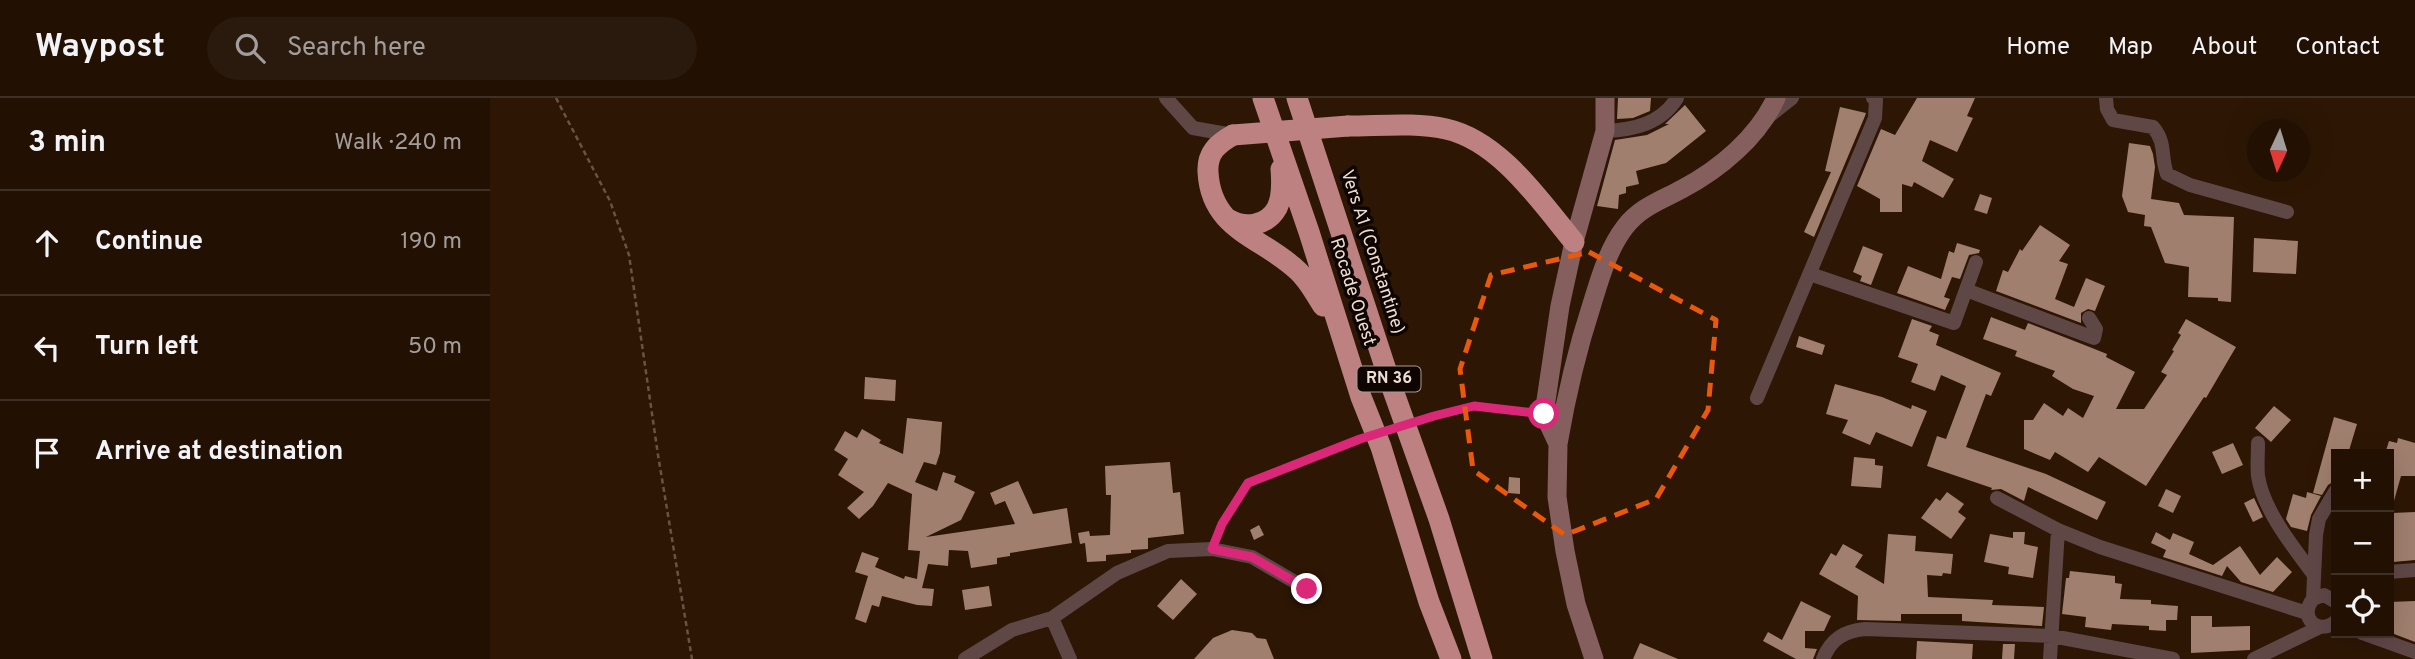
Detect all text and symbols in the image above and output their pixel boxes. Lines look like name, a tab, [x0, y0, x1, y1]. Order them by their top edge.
search box	[207, 17, 697, 80]
text: Waypost	[35, 27, 165, 69]
icon: search	[231, 29, 269, 67]
text: Search here	[287, 32, 426, 65]
text: Home	[2006, 33, 2070, 63]
text: Map	[2108, 33, 2153, 63]
text: About	[2191, 33, 2257, 63]
text: Contact	[2295, 33, 2380, 63]
north arrow	[2247, 119, 2310, 182]
text: 3 min	[28, 125, 106, 162]
text: Walk · 240 m	[334, 129, 462, 158]
street label: Vers A1 (Constantine)	[1335, 167, 1409, 337]
icon: ahead	[28, 224, 66, 262]
text: Continue	[95, 226, 203, 259]
text: 190 m	[400, 228, 462, 257]
street label: Rocade Ouest	[1324, 235, 1380, 349]
icon: left	[28, 329, 66, 367]
text: Turn left	[95, 331, 199, 364]
text: 50 m	[408, 333, 462, 362]
road number: RN 36	[1357, 366, 1420, 392]
route start	[1528, 398, 1559, 429]
icon: arrive	[28, 434, 66, 472]
text: Arrive at destination	[95, 436, 343, 469]
map controls	[2331, 449, 2394, 638]
button: +	[2331, 449, 2394, 512]
button: −	[2331, 512, 2394, 575]
route end	[1291, 573, 1322, 604]
button: locate	[2331, 575, 2394, 638]

